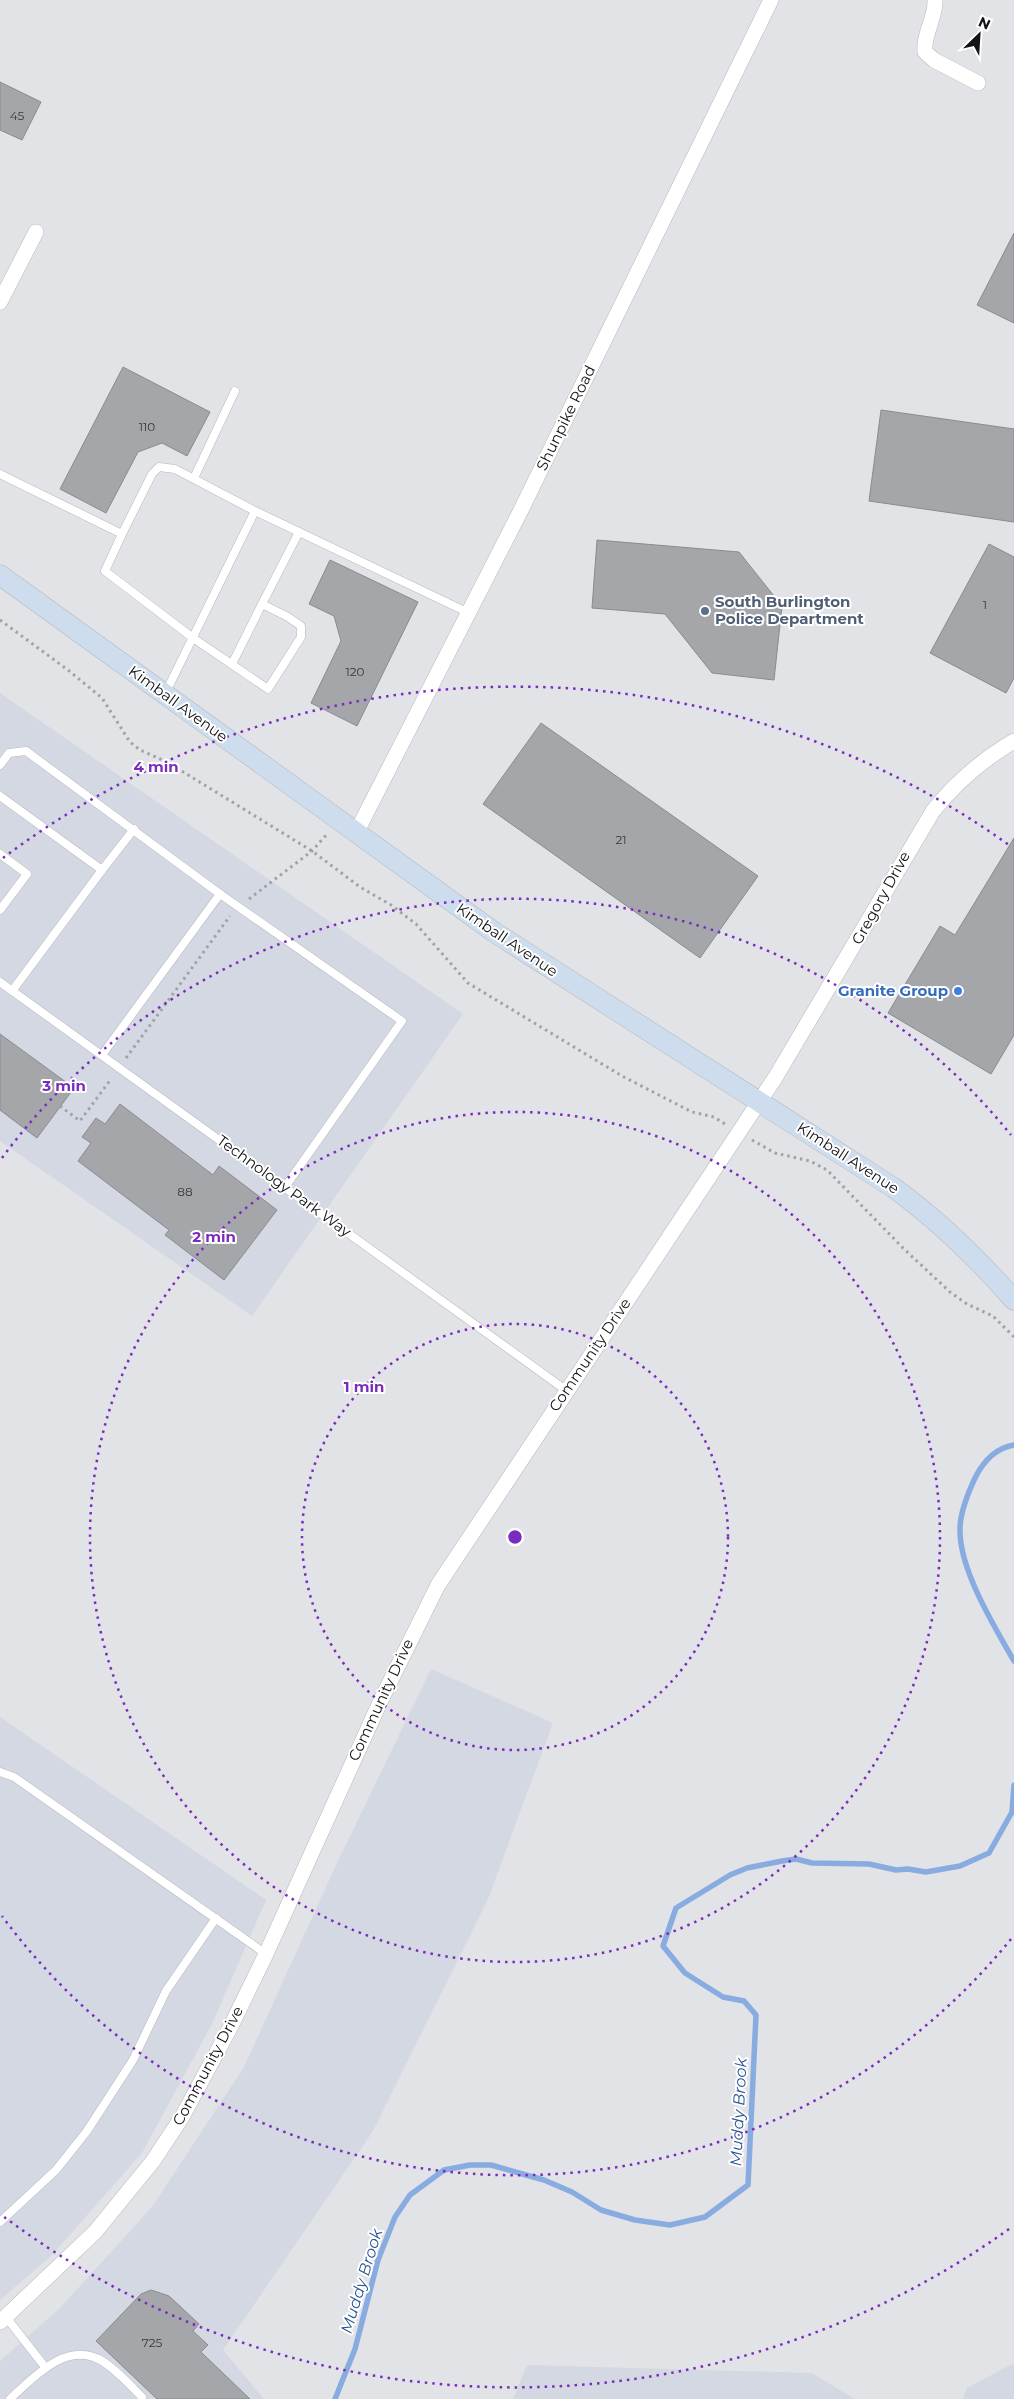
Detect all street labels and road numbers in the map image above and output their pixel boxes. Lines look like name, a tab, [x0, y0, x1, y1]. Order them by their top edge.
street label: Shunpike Road	[532, 362, 599, 473]
street label: Kimball Avenue	[125, 661, 232, 746]
street label: Gregory Drive	[847, 848, 914, 948]
street label: Kimball Avenue	[453, 899, 562, 981]
street label: Kimball Avenue	[794, 1117, 903, 1198]
street label: Technology Park Way	[213, 1131, 356, 1241]
street label: Community Drive	[545, 1294, 635, 1415]
street label: Community Drive	[344, 1636, 417, 1764]
street label: Community Drive	[168, 2003, 247, 2129]

